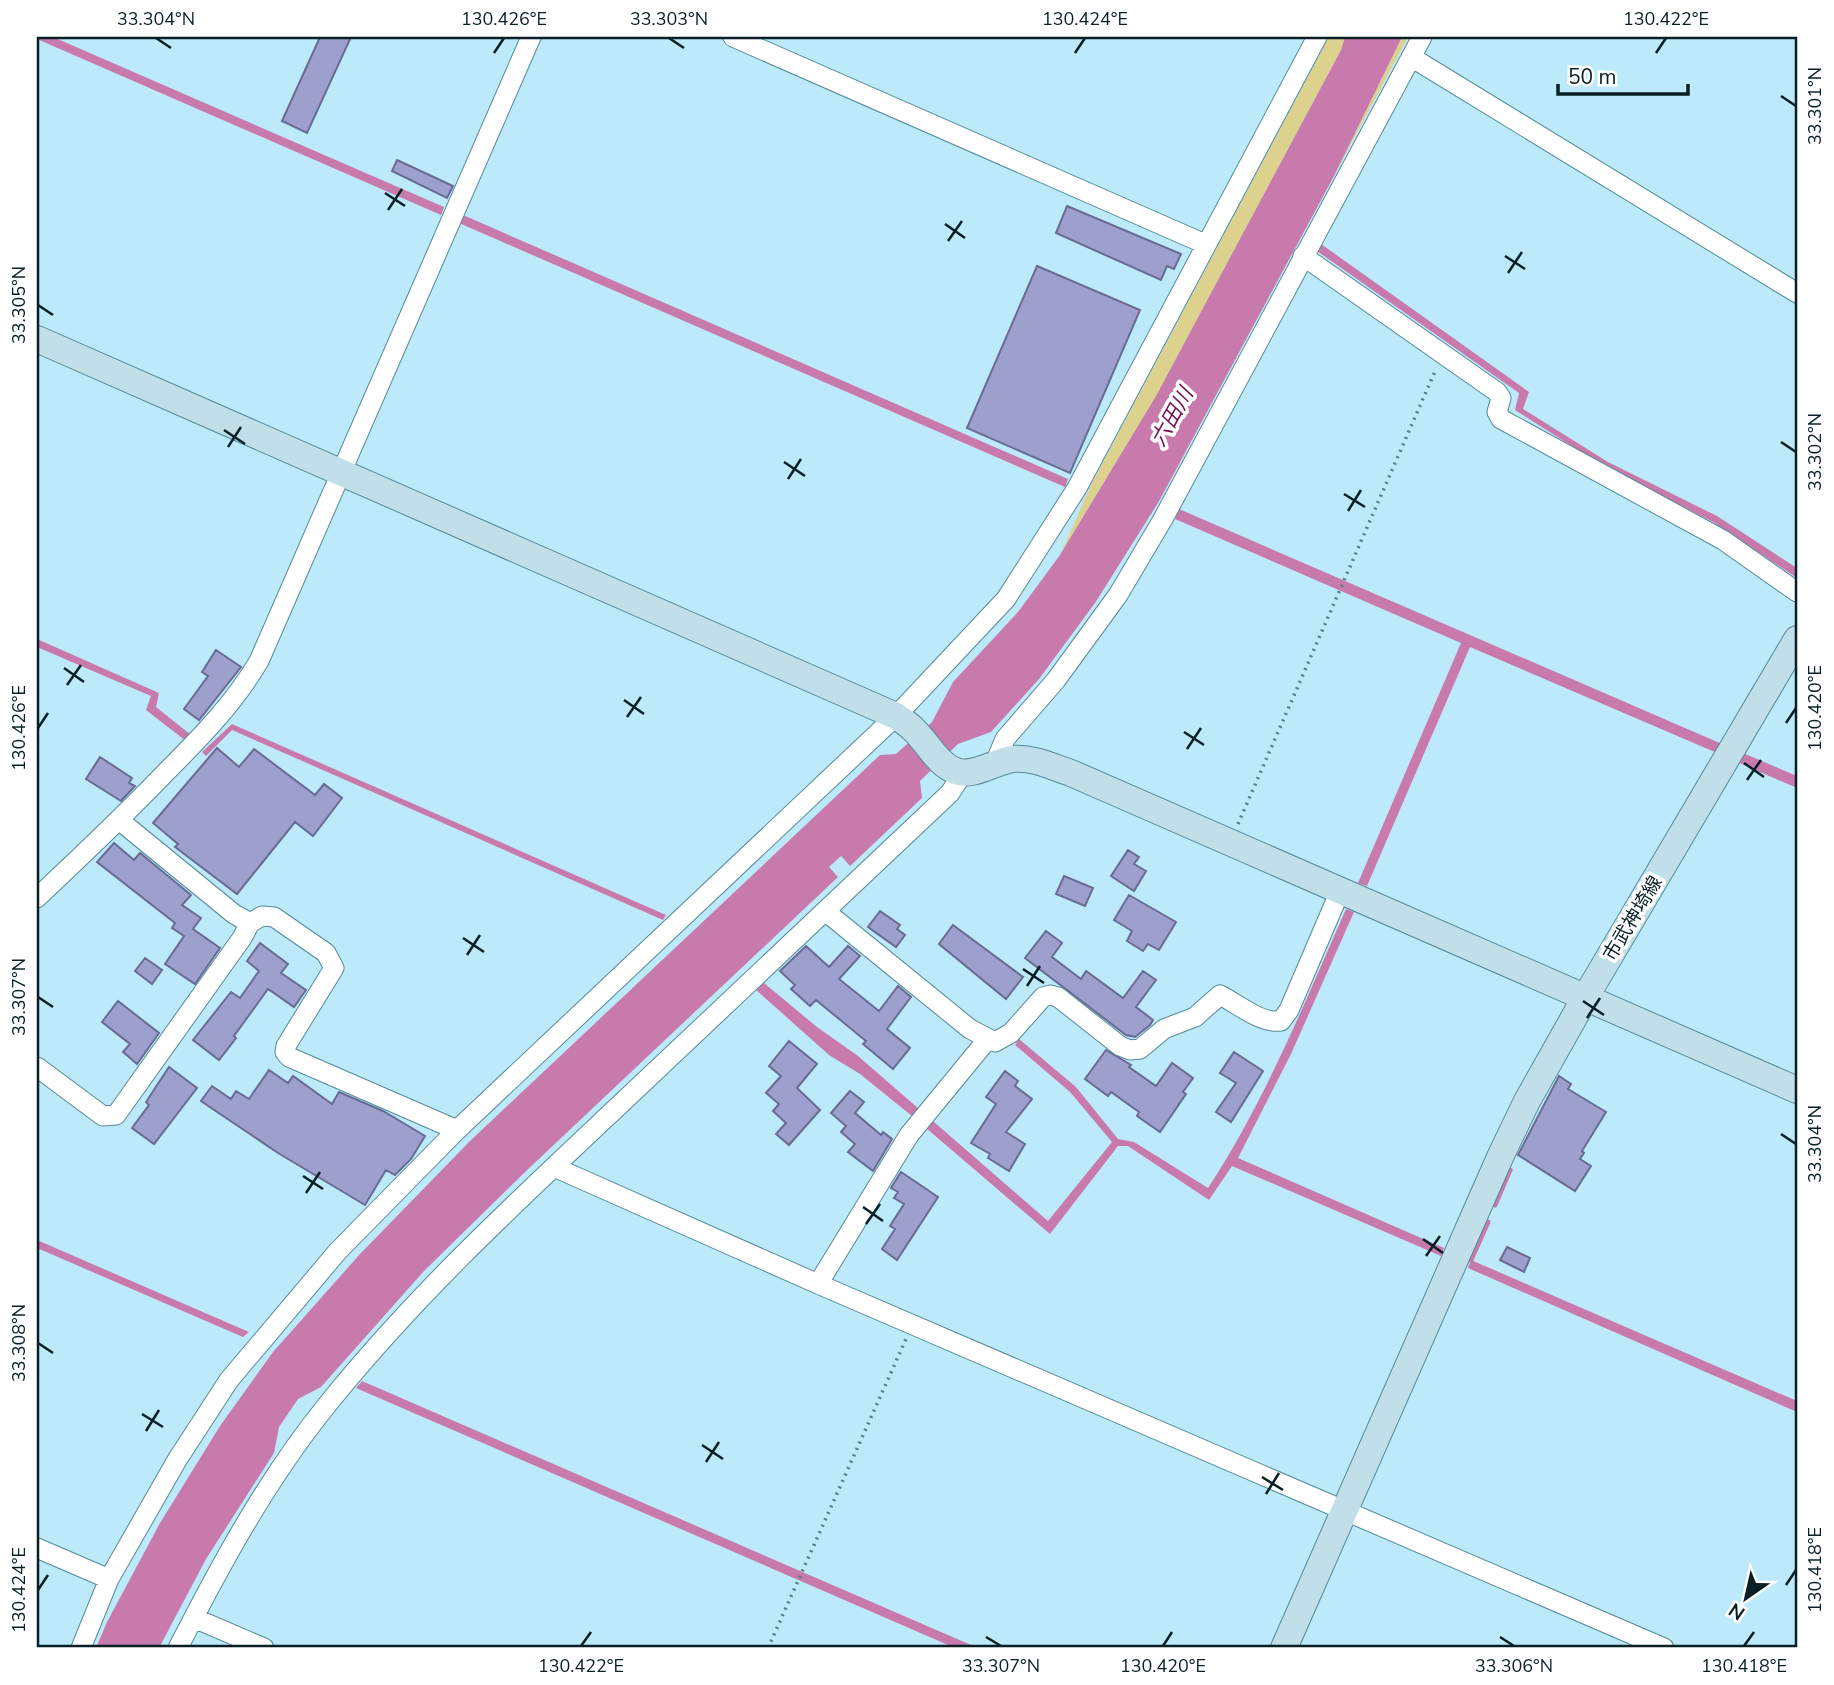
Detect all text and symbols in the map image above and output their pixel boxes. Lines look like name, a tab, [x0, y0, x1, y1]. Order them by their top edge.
text: 33.304°N	[117, 7, 195, 31]
text: 130.426°E	[461, 7, 547, 31]
text: 33.303°N	[630, 7, 708, 31]
text: 130.424°E	[1042, 7, 1128, 31]
text: 130.422°E	[1623, 7, 1709, 31]
scale bar	[1558, 52, 1687, 96]
text: 50 m	[1568, 63, 1617, 91]
text: 33.301°N	[1803, 67, 1827, 145]
text: 33.305°N	[7, 266, 31, 344]
water label: 六田川	[1144, 381, 1200, 451]
text: 33.302°N	[1803, 413, 1827, 491]
text: 130.420°E	[1803, 665, 1827, 751]
text: 130.426°E	[7, 685, 31, 771]
street label: 市武神埼線	[1597, 871, 1668, 966]
text: 33.307°N	[7, 958, 31, 1036]
text: 33.304°N	[1803, 1105, 1827, 1183]
text: 33.308°N	[7, 1304, 31, 1382]
text: 130.418°E	[1803, 1527, 1827, 1613]
text: 130.424°E	[7, 1547, 31, 1633]
north arrow	[1712, 1562, 1782, 1632]
text: N	[1724, 1597, 1750, 1626]
text: 130.422°E	[538, 1654, 624, 1678]
text: 33.307°N	[962, 1654, 1040, 1678]
text: 130.420°E	[1120, 1654, 1206, 1678]
text: 33.306°N	[1475, 1654, 1553, 1678]
text: 130.418°E	[1701, 1654, 1787, 1678]

